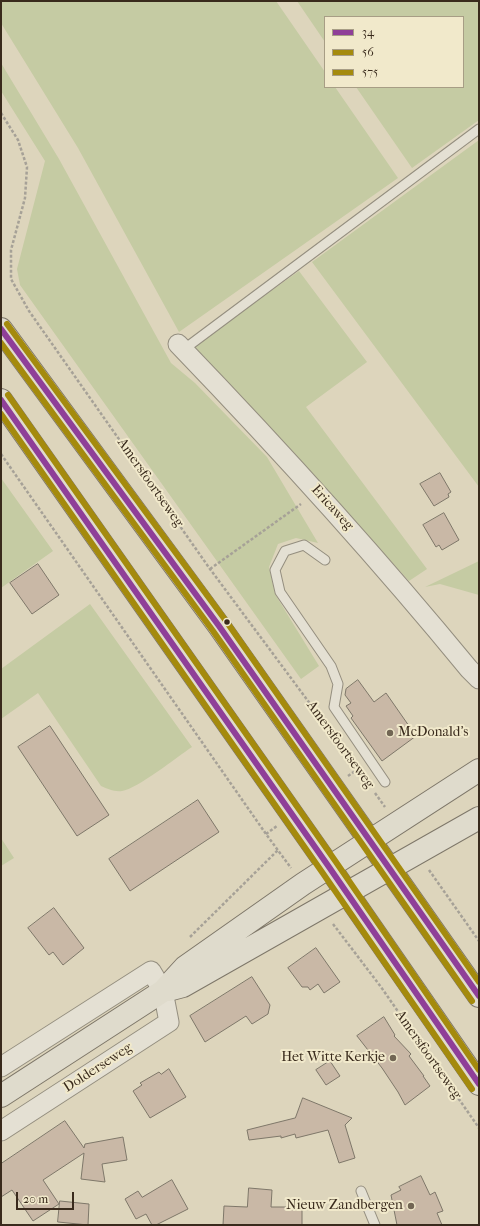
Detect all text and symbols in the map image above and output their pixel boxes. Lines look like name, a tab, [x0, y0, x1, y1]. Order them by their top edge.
legend	[324, 16, 464, 88]
text: 34	[362, 25, 374, 39]
text: 56	[362, 45, 374, 59]
text: 575	[362, 65, 378, 79]
street label: Amersfoortseweg	[113, 435, 187, 531]
street label: Ericaweg	[307, 482, 357, 534]
unlabelled marker	[222, 617, 232, 627]
street label: Amersfoortseweg	[302, 698, 378, 792]
place label: McDonald's	[398, 725, 469, 741]
marker: McDonald's	[385, 728, 395, 738]
street label: Amersfoortseweg	[391, 1007, 465, 1103]
street label: Dolderseweg	[61, 1040, 135, 1096]
place label: Het Witte Kerkje	[281, 1050, 385, 1066]
marker: Het Witte Kerkje	[388, 1053, 398, 1063]
scale bar	[18, 1184, 76, 1210]
text: 20 m	[23, 1192, 48, 1206]
place label: Nieuw Zandbergen	[286, 1198, 403, 1214]
marker: Nieuw Zandbergen	[406, 1201, 416, 1211]

